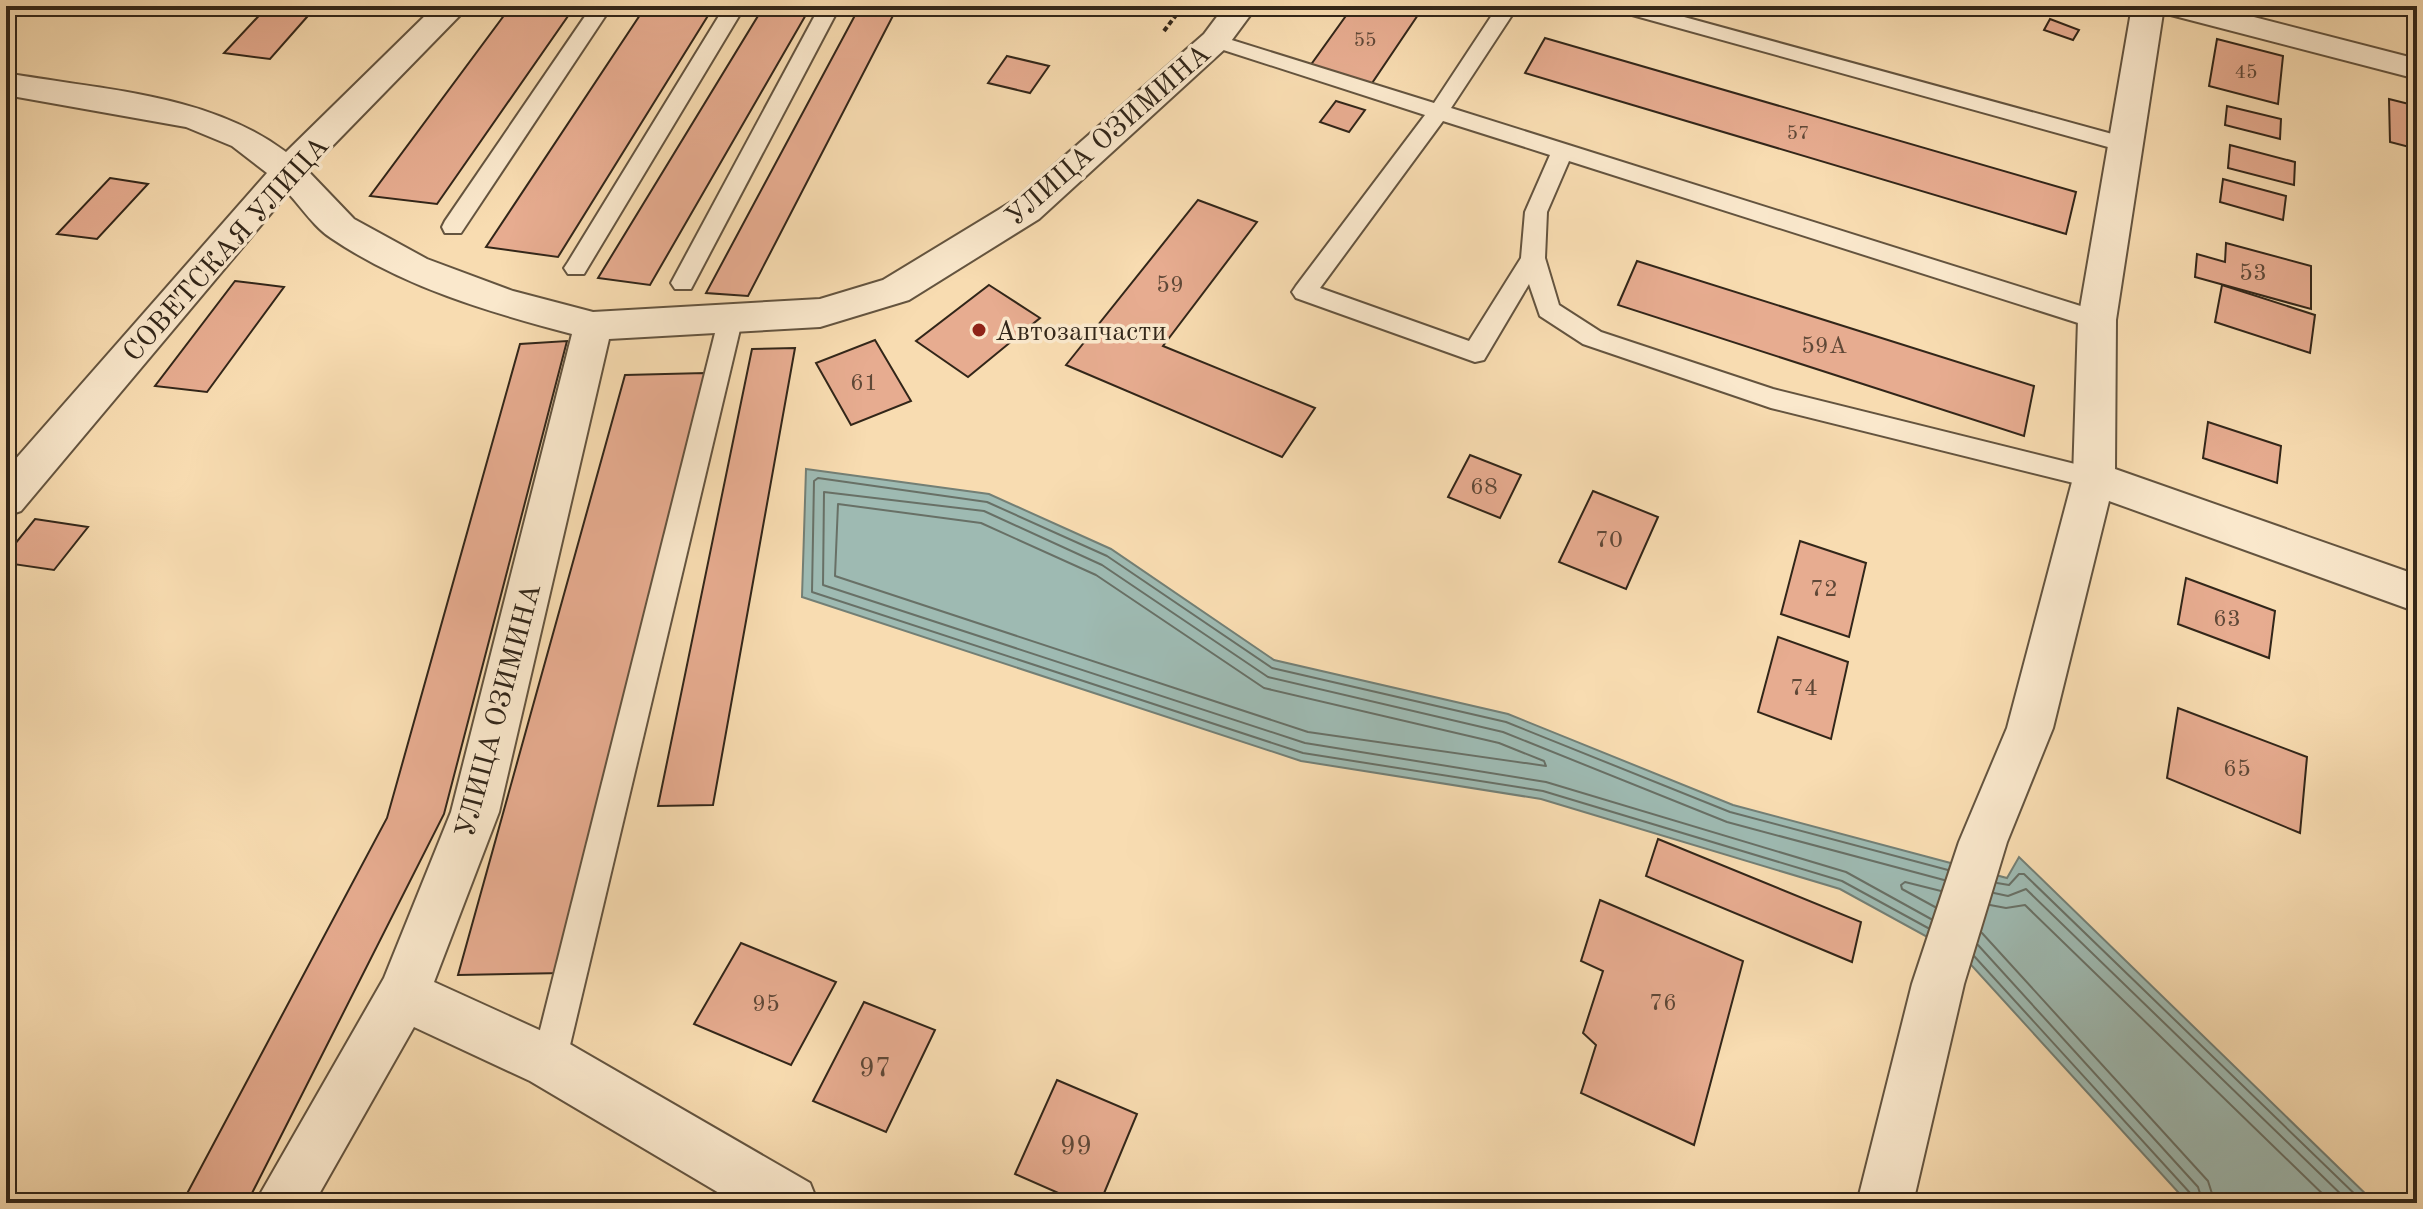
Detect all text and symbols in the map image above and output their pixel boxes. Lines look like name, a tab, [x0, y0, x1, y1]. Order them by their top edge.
house number: 55	[1353, 31, 1377, 51]
street label: УЛИЦА ОЗИМИНА	[1001, 40, 1217, 233]
house number: 45	[2234, 63, 2258, 83]
house number: 57	[1786, 124, 1810, 144]
street label: СОВЕТСКАЯ УЛИЦА	[119, 132, 335, 368]
house number: 53	[2239, 262, 2267, 286]
house number: 59	[1156, 274, 1184, 298]
place label: Автозапчасти	[995, 319, 1167, 347]
marker: Автозапчасти	[970, 321, 988, 339]
house number: 59А	[1801, 335, 1847, 359]
house number: 61	[850, 372, 878, 396]
house number: 68	[1470, 476, 1498, 500]
house number: 70	[1595, 529, 1623, 553]
house number: 72	[1810, 578, 1838, 602]
street label: УЛИЦА ОЗИМИНА	[453, 581, 547, 841]
house number: 63	[2213, 608, 2241, 632]
house number: 74	[1790, 677, 1818, 701]
house number: 65	[2223, 758, 2251, 782]
house number: 76	[1649, 992, 1677, 1016]
house number: 95	[752, 993, 780, 1017]
house number: 97	[859, 1055, 891, 1083]
house number: 99	[1060, 1133, 1092, 1161]

